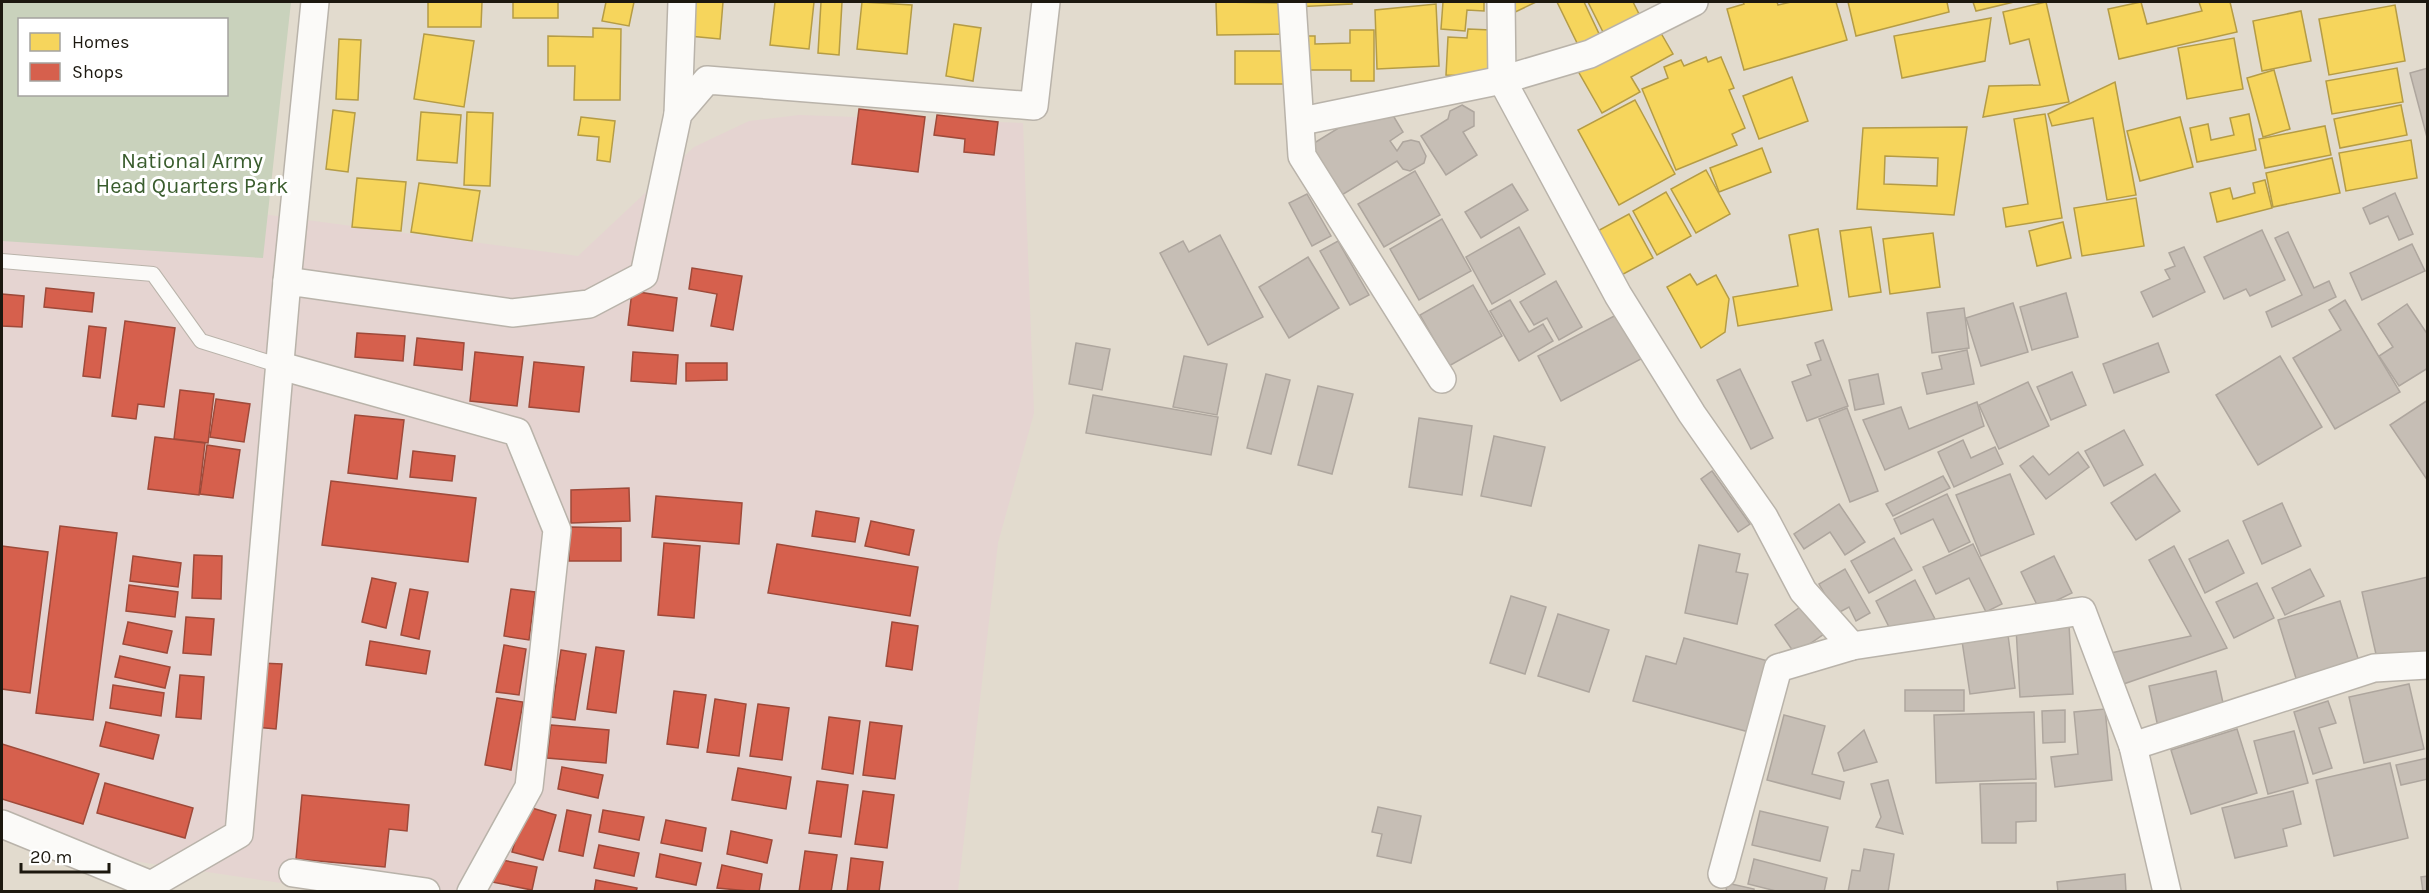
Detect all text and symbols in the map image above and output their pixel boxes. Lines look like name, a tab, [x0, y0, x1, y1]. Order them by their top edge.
legend	[18, 18, 228, 96]
text: Homes	[72, 31, 129, 53]
text: Shops	[72, 61, 124, 83]
park label: National Army Head Quarters Park	[95, 148, 289, 199]
scale bar	[21, 836, 110, 874]
text: 20 m	[30, 846, 72, 868]

